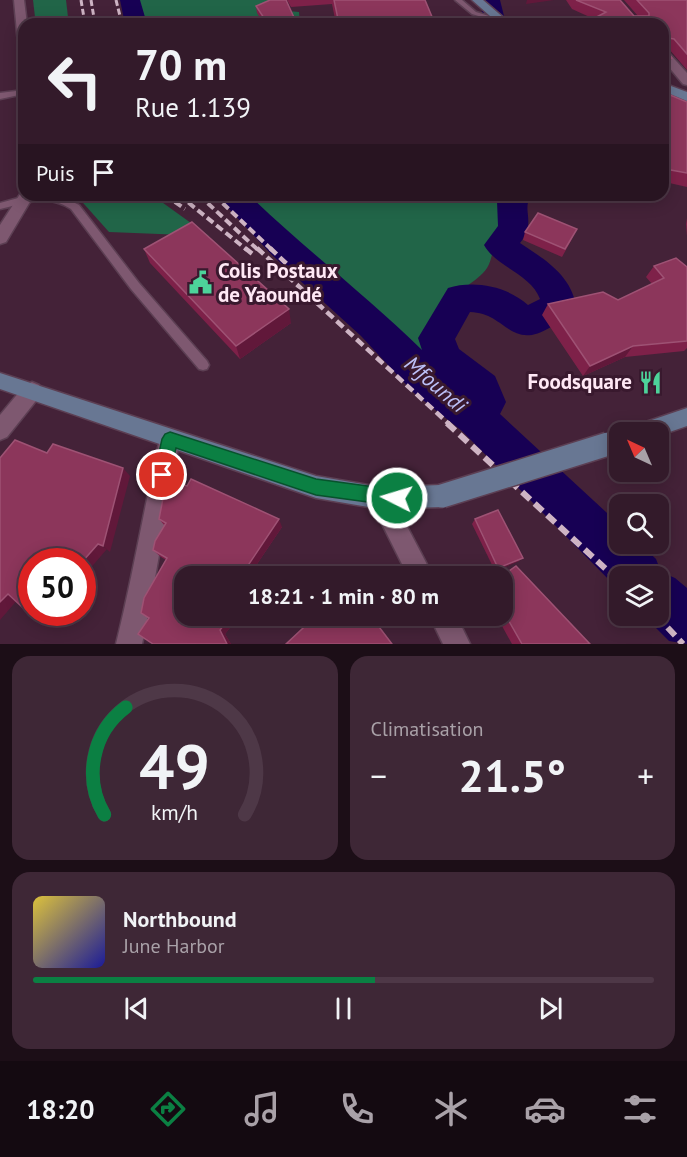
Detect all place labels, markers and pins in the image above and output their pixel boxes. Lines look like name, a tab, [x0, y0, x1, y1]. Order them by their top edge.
place label: Colis Postaux de Yaoundé	[218, 257, 338, 308]
public building icon: Colis Postaux de Yaoundé	[187, 270, 213, 296]
place label: Foodsquare	[528, 368, 632, 395]
restaurant icon: Foodsquare	[637, 369, 663, 395]
pin	[136, 449, 187, 500]

